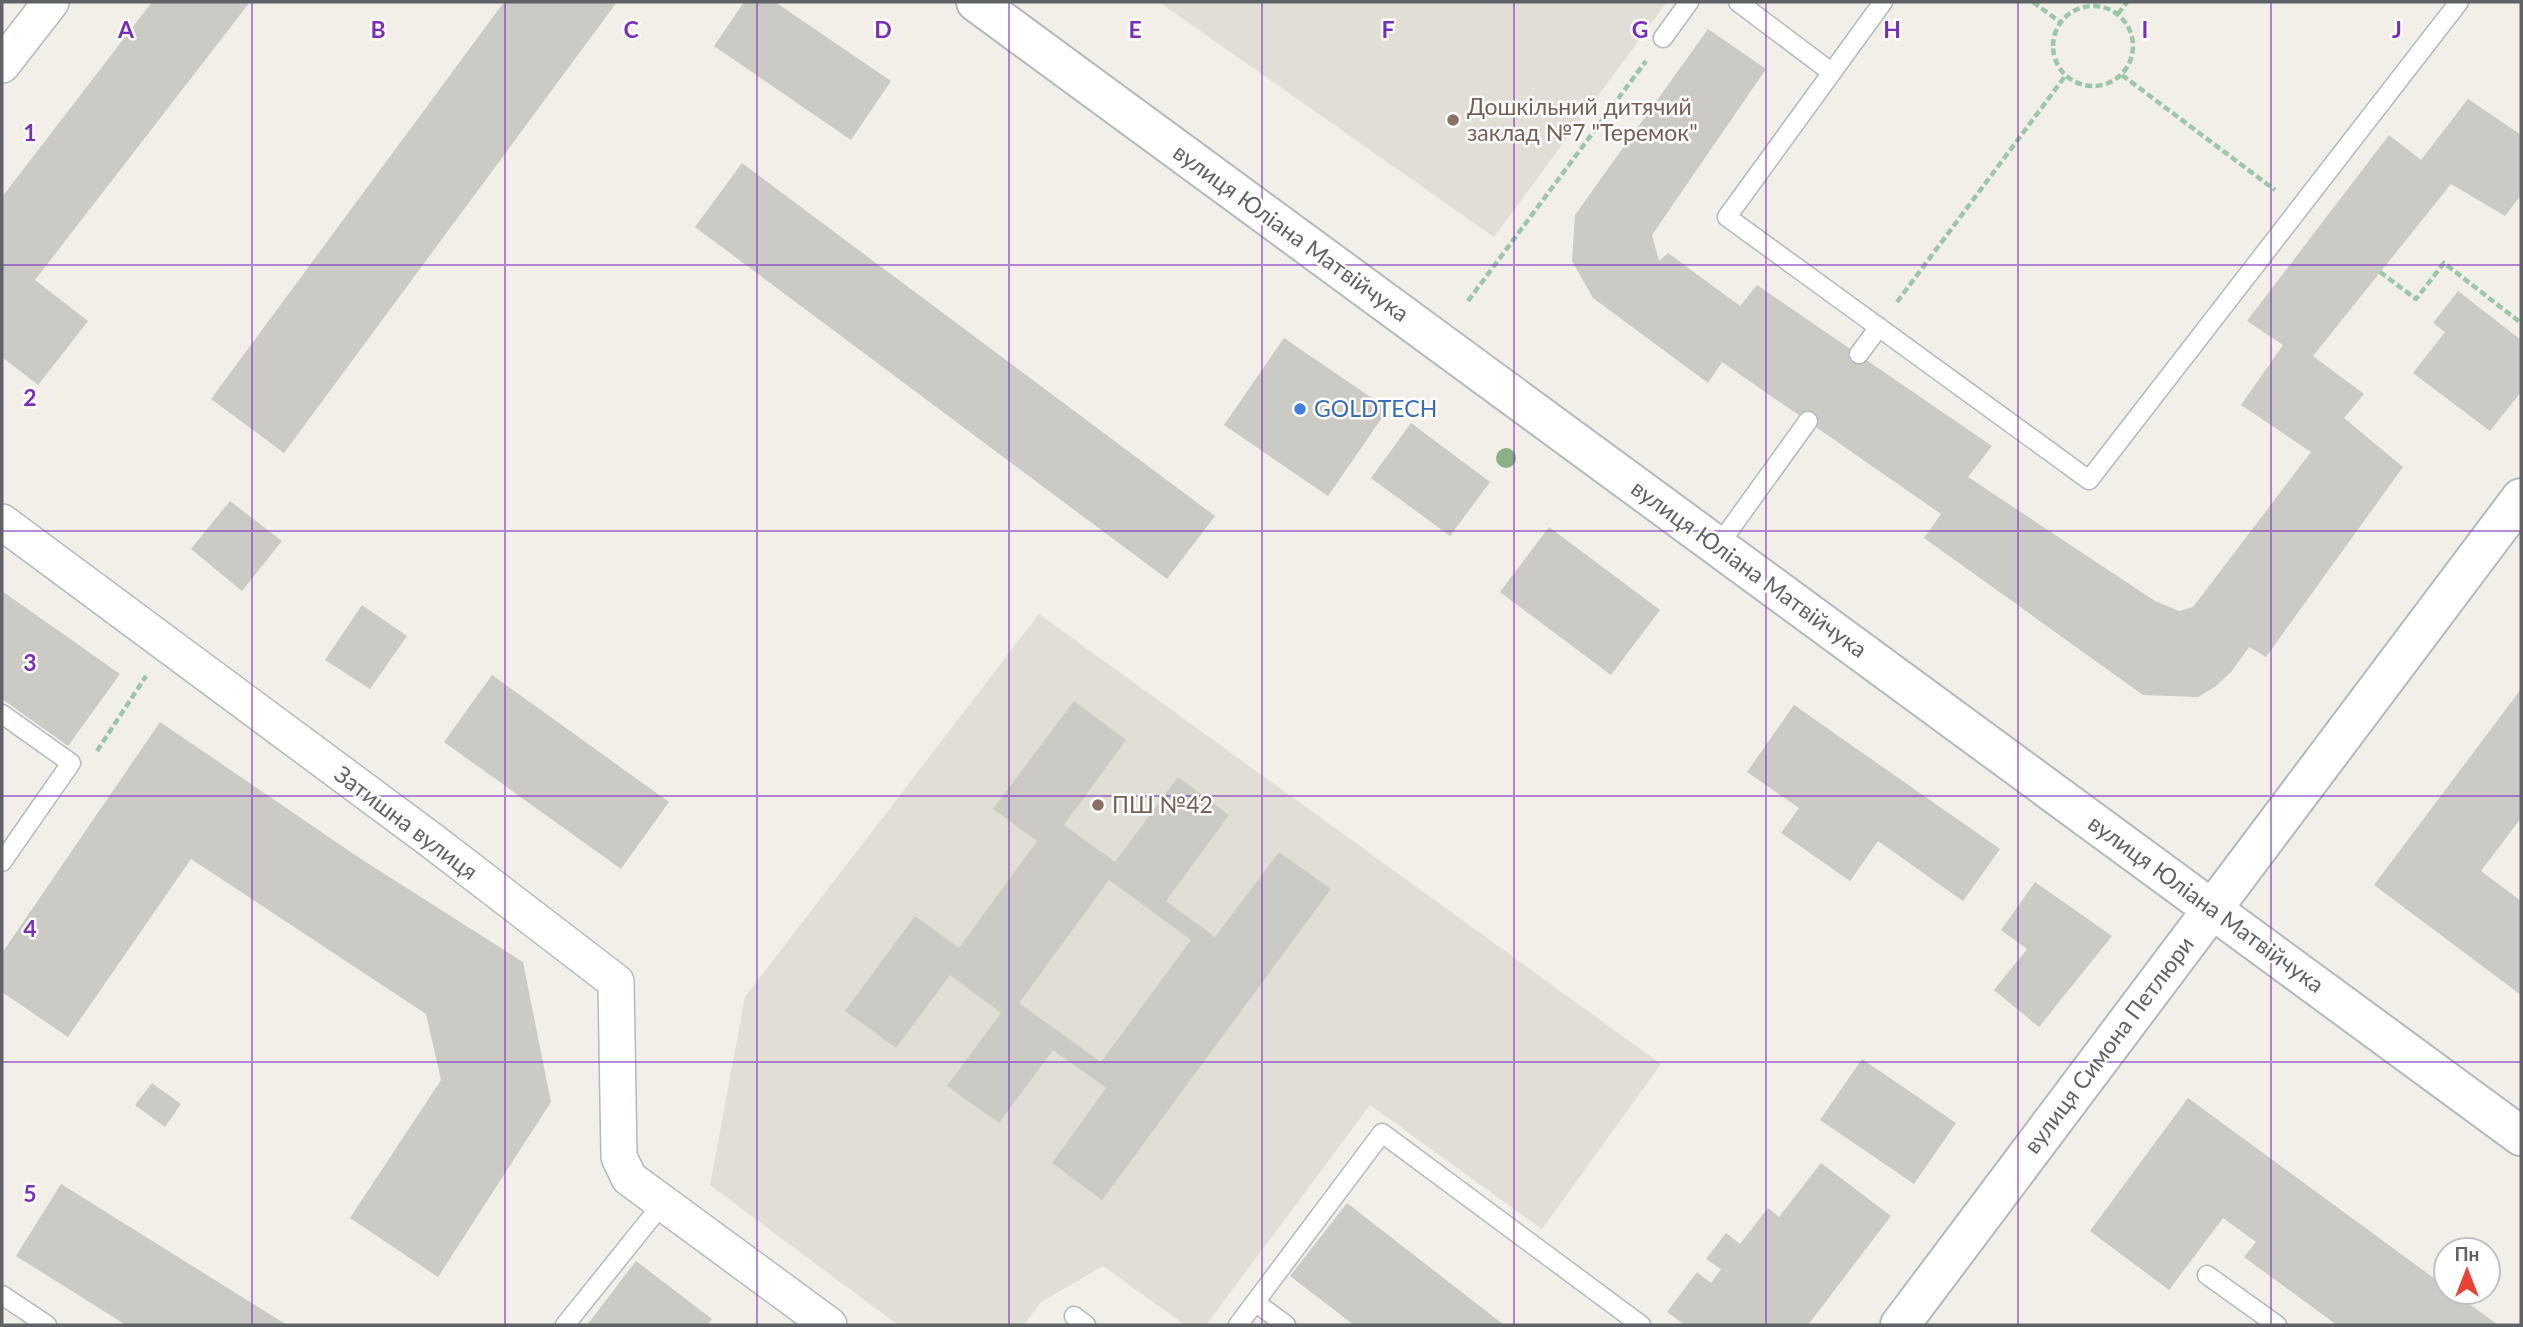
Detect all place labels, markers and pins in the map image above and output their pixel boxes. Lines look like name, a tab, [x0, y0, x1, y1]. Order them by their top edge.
place label: Дошкільний дитячий заклад №7 "Теремок"	[1467, 92, 1698, 146]
marker: Дошкільний дитячий заклад №7 "Теремок"	[1445, 112, 1461, 128]
place label: GOLDTECH	[1314, 394, 1437, 422]
marker: GOLDTECH	[1292, 401, 1308, 417]
place label: ПШ №42	[1112, 790, 1213, 818]
marker: ПШ №42	[1090, 797, 1106, 813]

